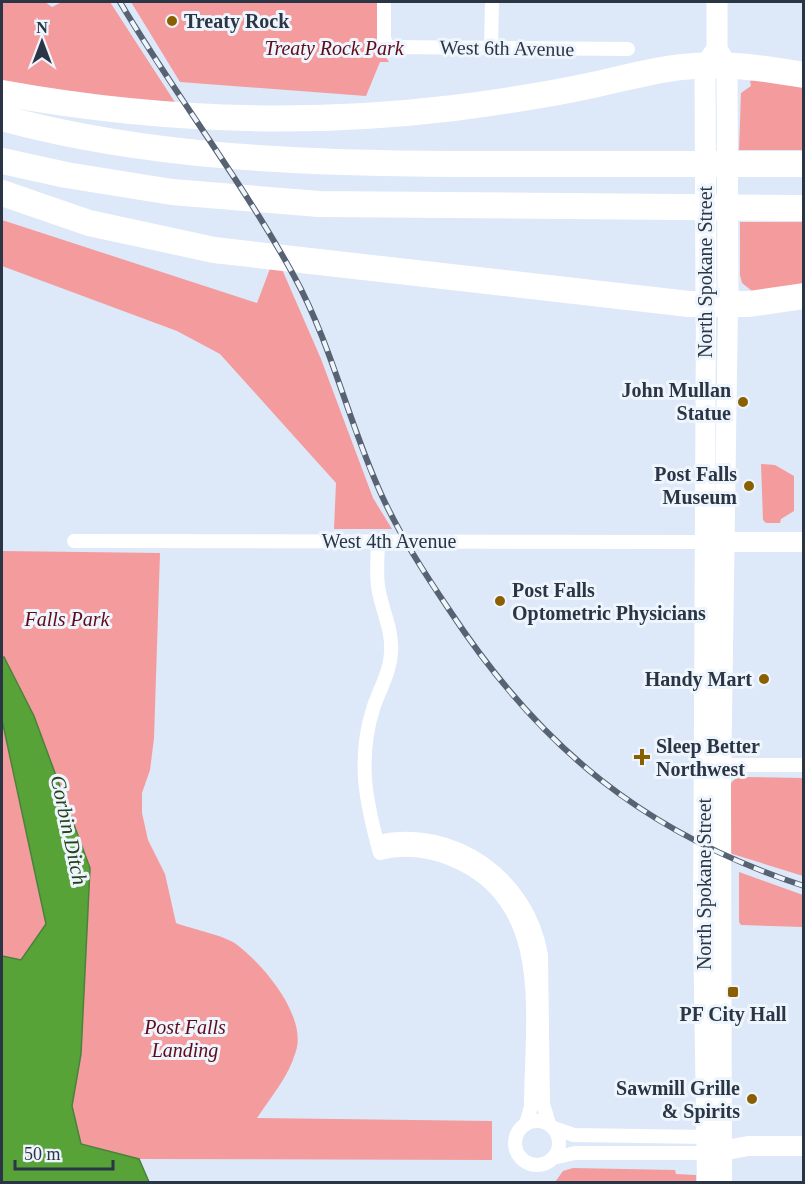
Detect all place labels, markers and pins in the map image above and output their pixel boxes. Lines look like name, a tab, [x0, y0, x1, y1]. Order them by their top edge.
place label: Treaty Rock	[184, 10, 290, 33]
marker: Treaty Rock	[165, 14, 179, 28]
place label: John Mullan Statue	[622, 379, 731, 424]
marker: John Mullan Statue	[736, 395, 750, 409]
place label: Post Falls Museum	[654, 463, 737, 508]
marker: Post Falls Museum	[742, 479, 756, 493]
place label: Post Falls Optometric Physicians	[512, 579, 706, 625]
marker: Post Falls Optometric Physicians	[493, 594, 507, 608]
place label: Handy Mart	[645, 668, 752, 691]
marker: Handy Mart	[757, 672, 771, 686]
place label: Sleep Better Northwest	[656, 735, 760, 780]
marker: Sleep Better Northwest	[633, 748, 651, 766]
marker: PF City Hall	[726, 985, 740, 999]
place label: PF City Hall	[679, 1003, 787, 1026]
place label: Sawmill Grille & Spirits	[616, 1077, 740, 1123]
marker: Sawmill Grille & Spirits	[745, 1092, 759, 1106]

